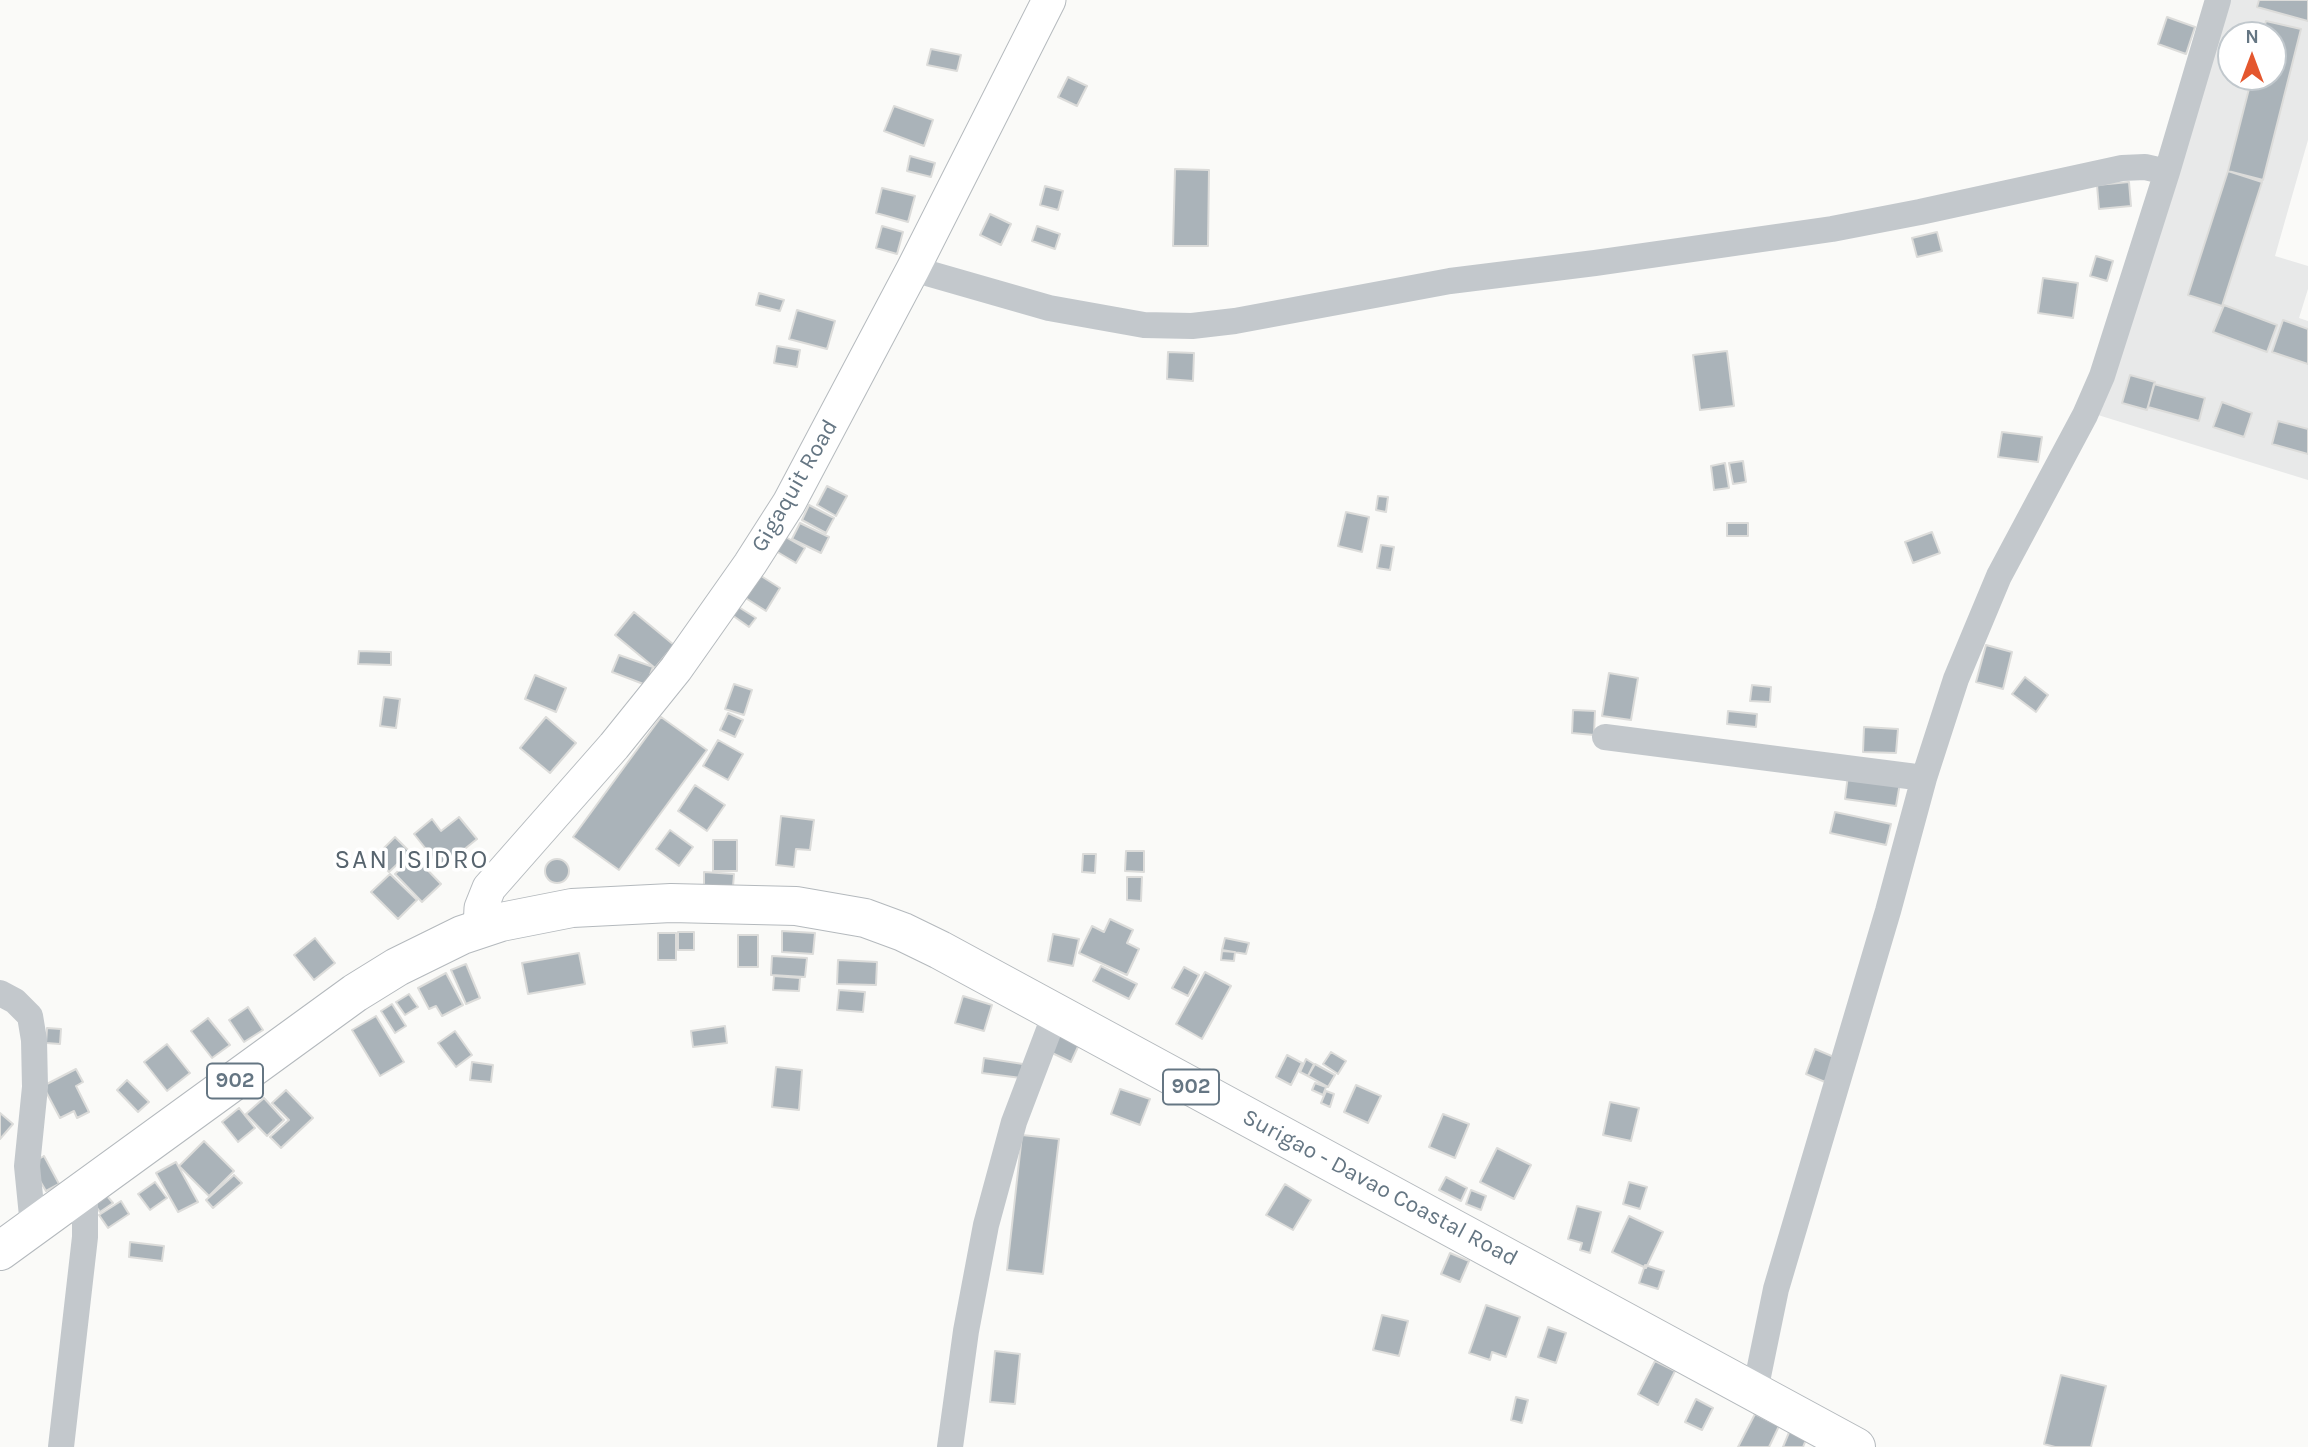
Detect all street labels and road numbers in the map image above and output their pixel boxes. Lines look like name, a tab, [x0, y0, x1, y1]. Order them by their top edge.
street label: Gigaquit Road	[746, 415, 844, 557]
road number: 902	[207, 1064, 263, 1098]
road number: 902	[1163, 1070, 1219, 1104]
street label: Surigao - Davao Coastal Road	[1238, 1104, 1522, 1272]

